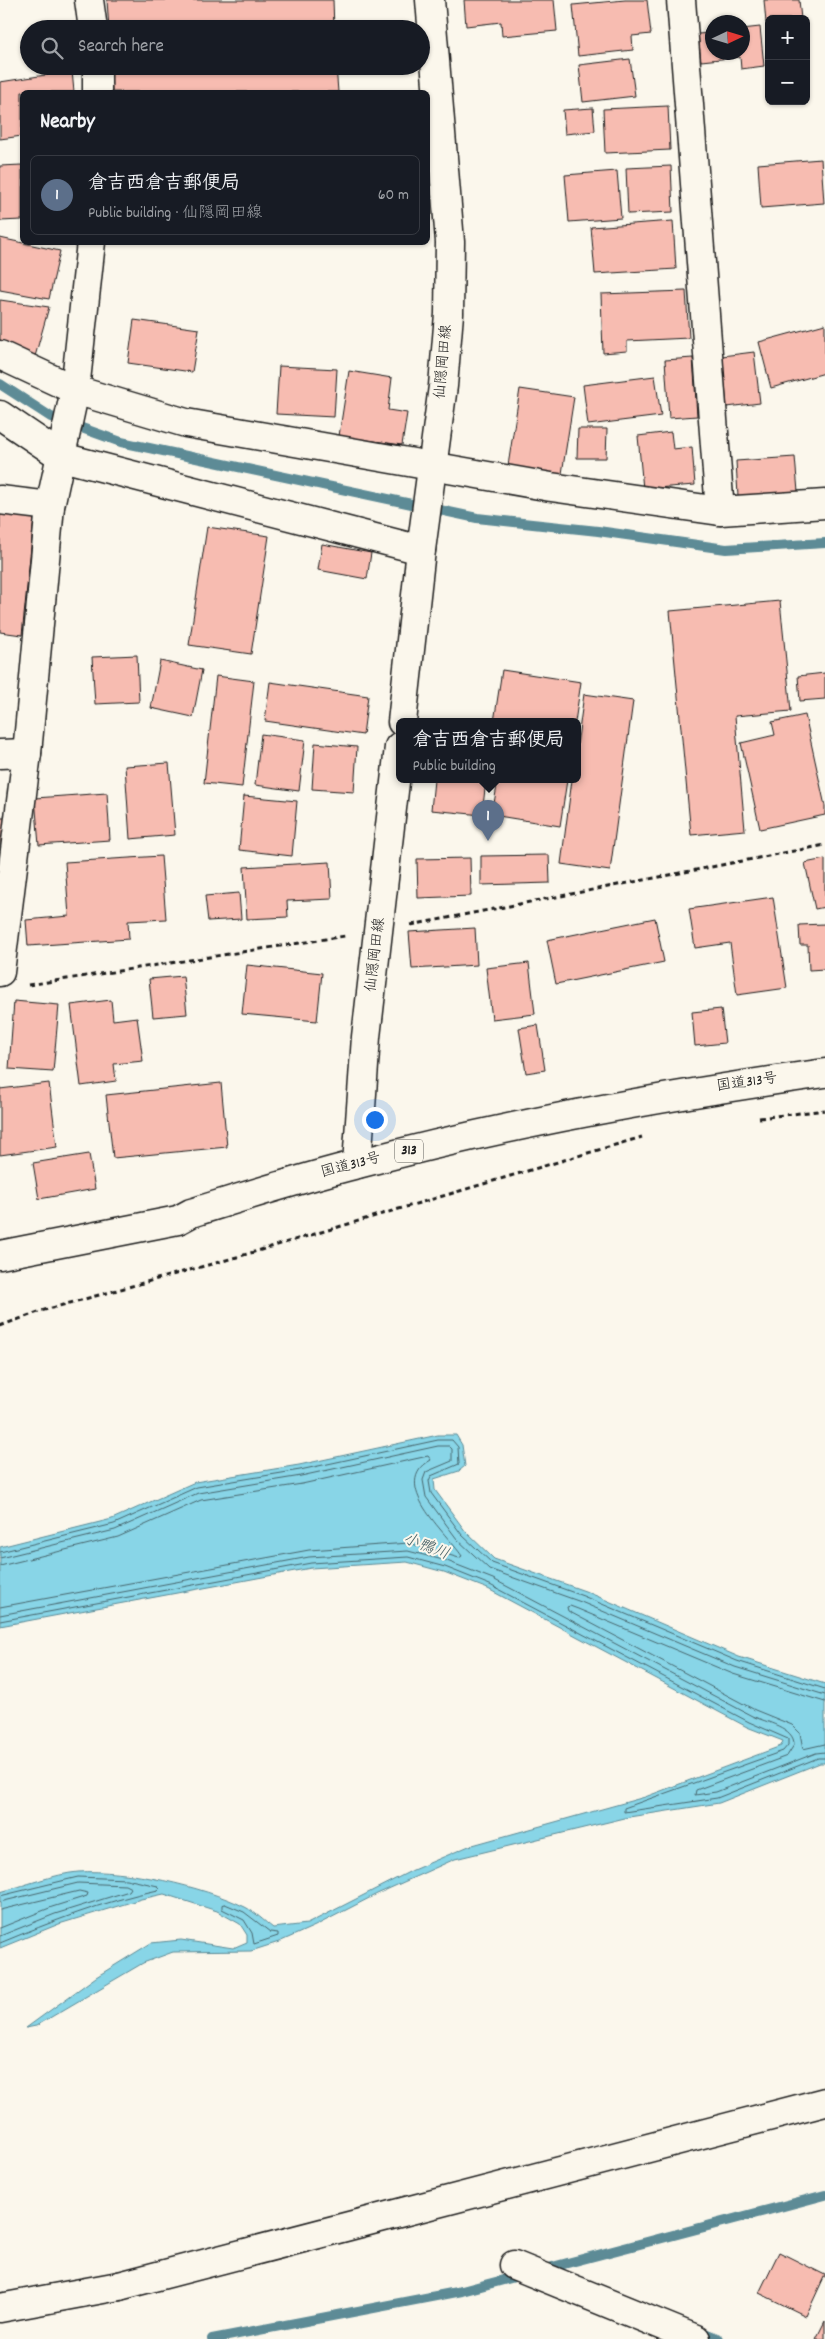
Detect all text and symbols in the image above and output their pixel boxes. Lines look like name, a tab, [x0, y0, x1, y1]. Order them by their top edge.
north arrow	[705, 15, 750, 60]
map controls	[765, 15, 810, 105]
button: +	[765, 15, 810, 60]
search box	[20, 20, 430, 75]
icon: search	[38, 34, 66, 62]
text: Search here	[78, 34, 164, 61]
button: −	[765, 60, 810, 105]
text: Nearby	[40, 108, 95, 138]
text: 倉吉西倉吉郵便局	[88, 171, 240, 198]
text: 1	[55, 184, 59, 207]
text: 60 m	[378, 184, 409, 207]
text: Public building · 仙隠岡田線	[88, 202, 262, 225]
street label: 仙隠岡田線	[430, 324, 458, 400]
popup	[396, 718, 581, 783]
text: 倉吉西倉吉郵便局	[412, 728, 565, 755]
text: Public building	[412, 755, 496, 778]
pin: 1	[472, 800, 504, 841]
street label: 仙隠岡田線	[361, 916, 391, 994]
street label: 国道313号	[715, 1068, 779, 1098]
your location	[362, 1107, 388, 1133]
road number: 313	[395, 1140, 423, 1162]
street label: 国道313号	[318, 1147, 384, 1185]
water label: 小鴨川	[399, 1528, 453, 1566]

